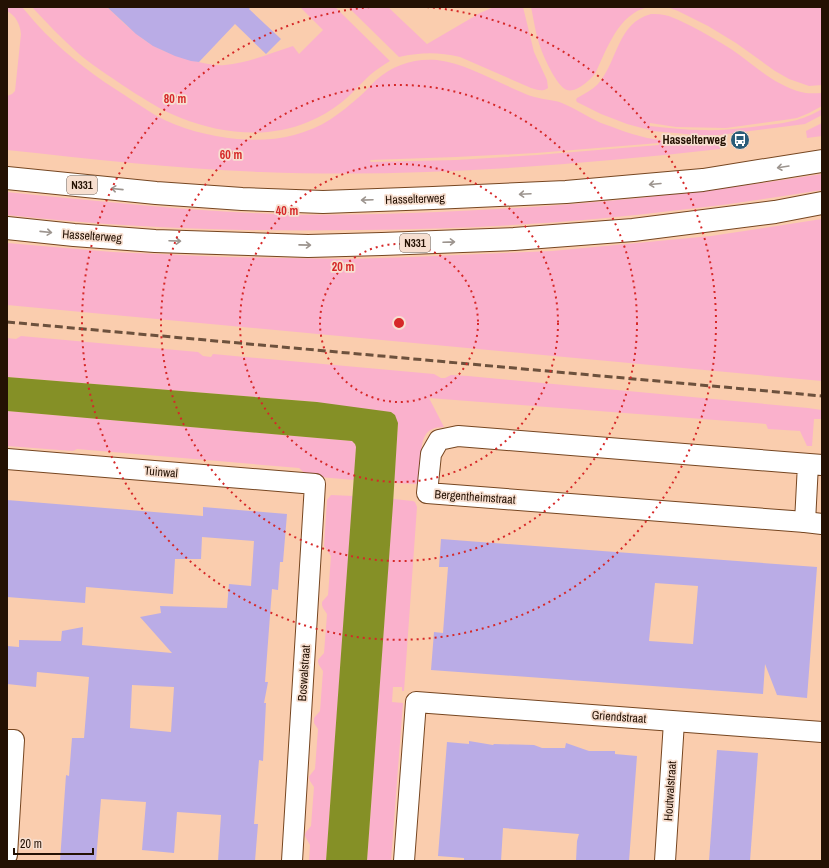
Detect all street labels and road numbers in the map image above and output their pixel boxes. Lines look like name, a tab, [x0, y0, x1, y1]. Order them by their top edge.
road number: N331	[67, 176, 97, 194]
street label: Hasselterweg	[385, 190, 446, 208]
street label: Hasselterweg	[62, 226, 123, 246]
road number: N331	[400, 234, 430, 252]
street label: Tuinwal	[144, 463, 178, 481]
street label: Bergentheimstraat	[434, 486, 516, 508]
street label: Boswalstraat	[294, 644, 314, 702]
street label: Griendstraat	[591, 707, 647, 727]
street label: Houtwalstraat	[660, 760, 680, 822]

